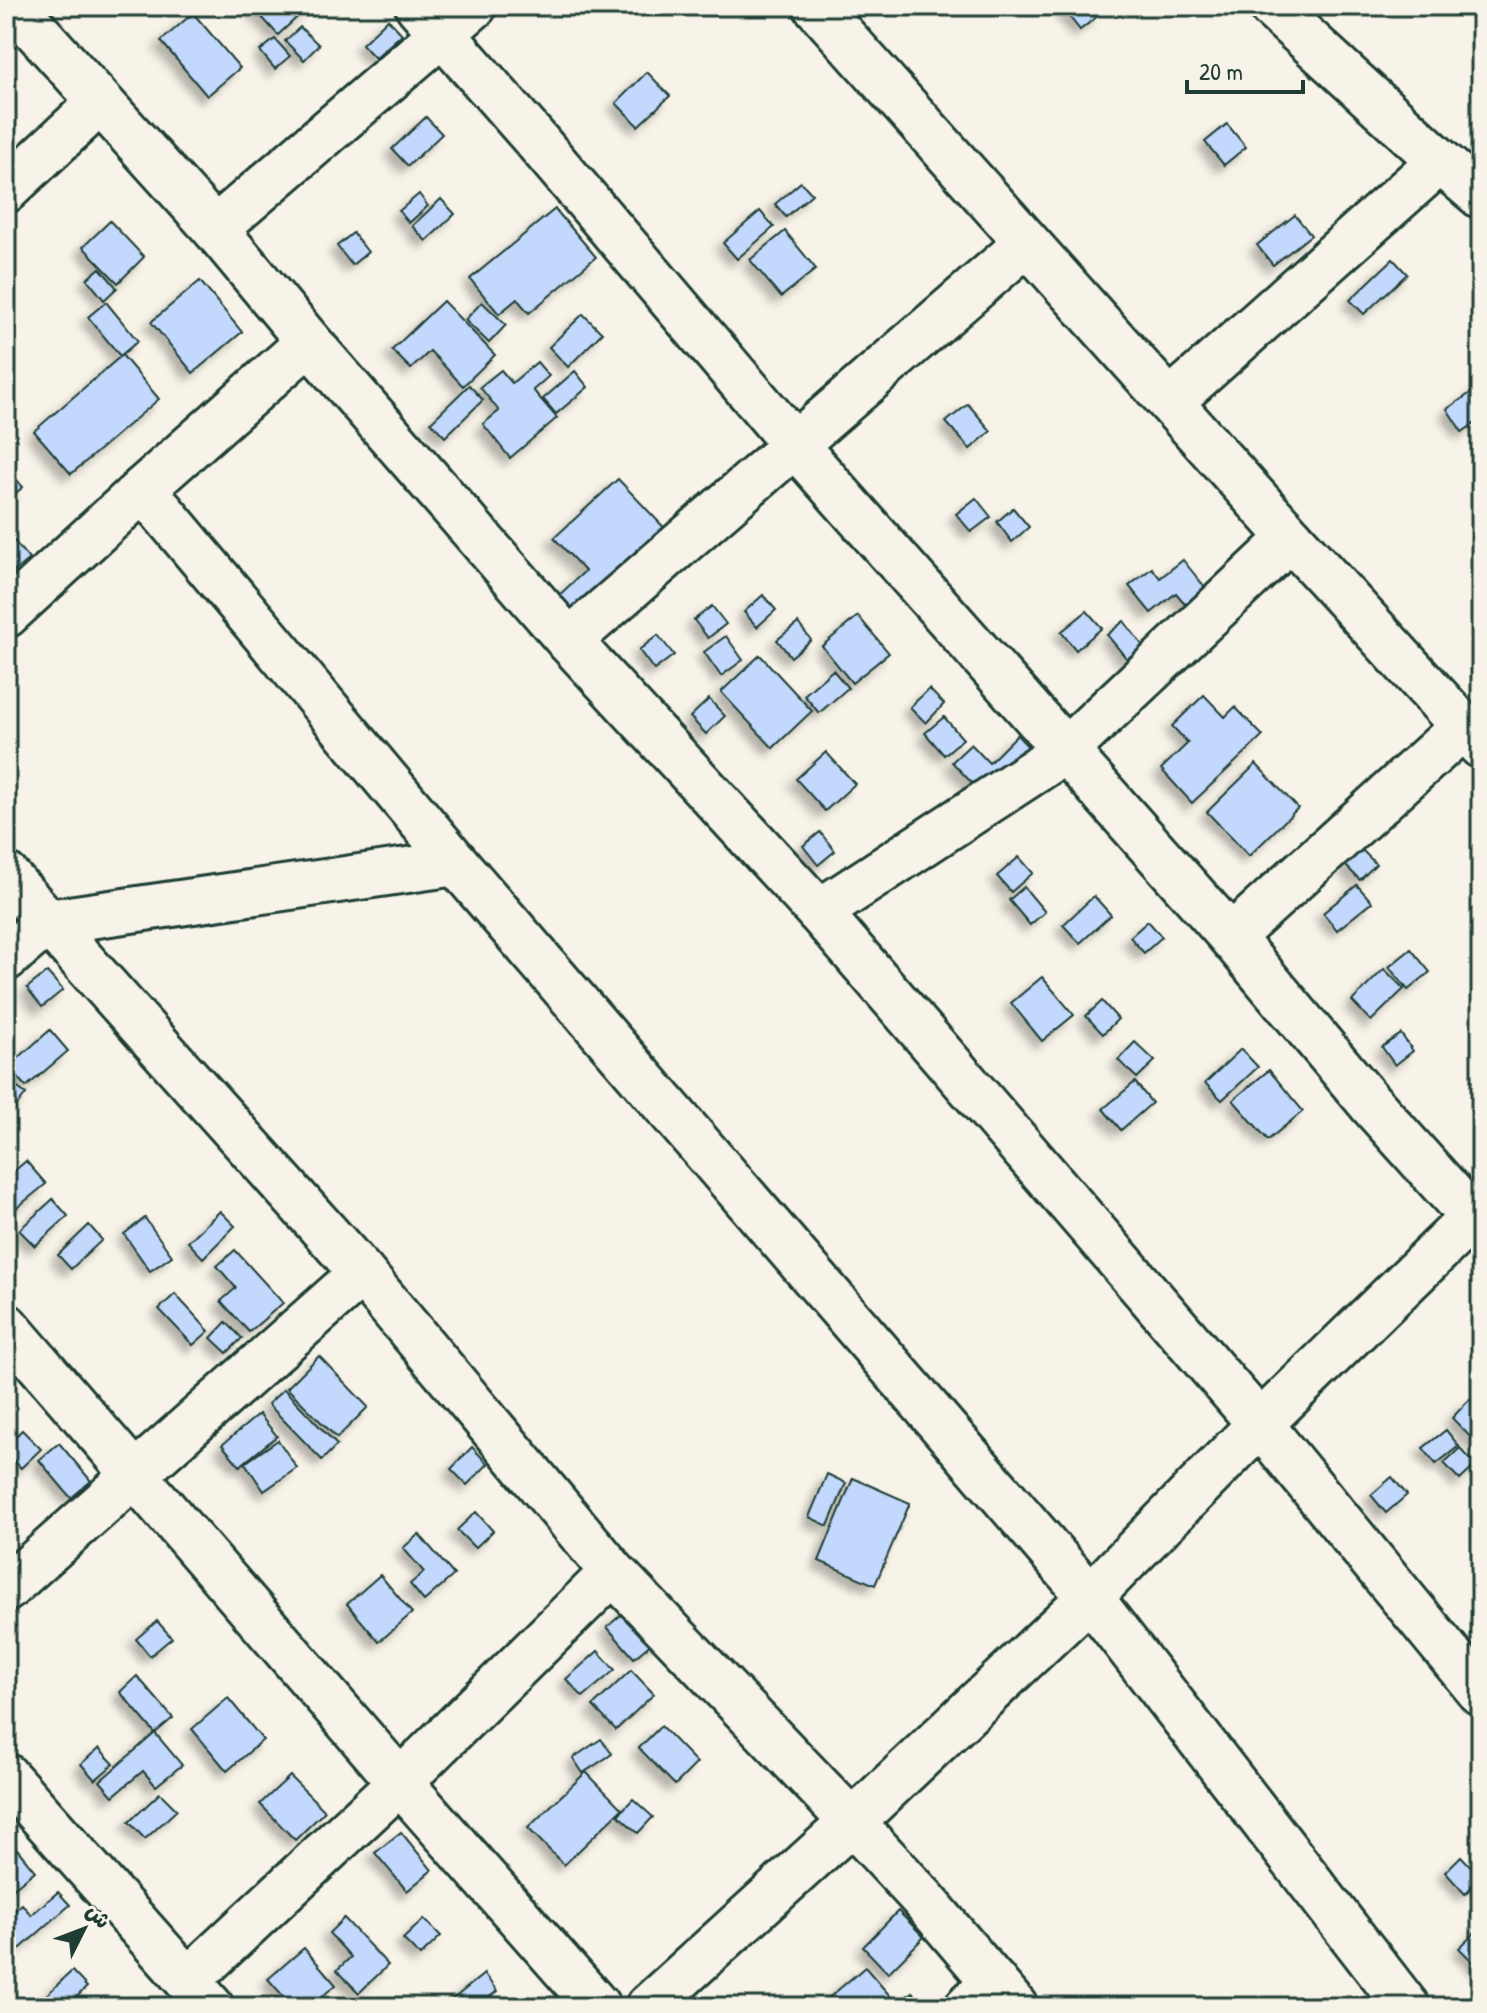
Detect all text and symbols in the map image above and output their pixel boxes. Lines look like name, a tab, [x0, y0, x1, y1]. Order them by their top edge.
scale bar	[1187, 44, 1303, 94]
text: 20 m	[1199, 55, 1243, 87]
north arrow	[44, 1889, 124, 1969]
text: ش	[80, 1897, 118, 1935]

